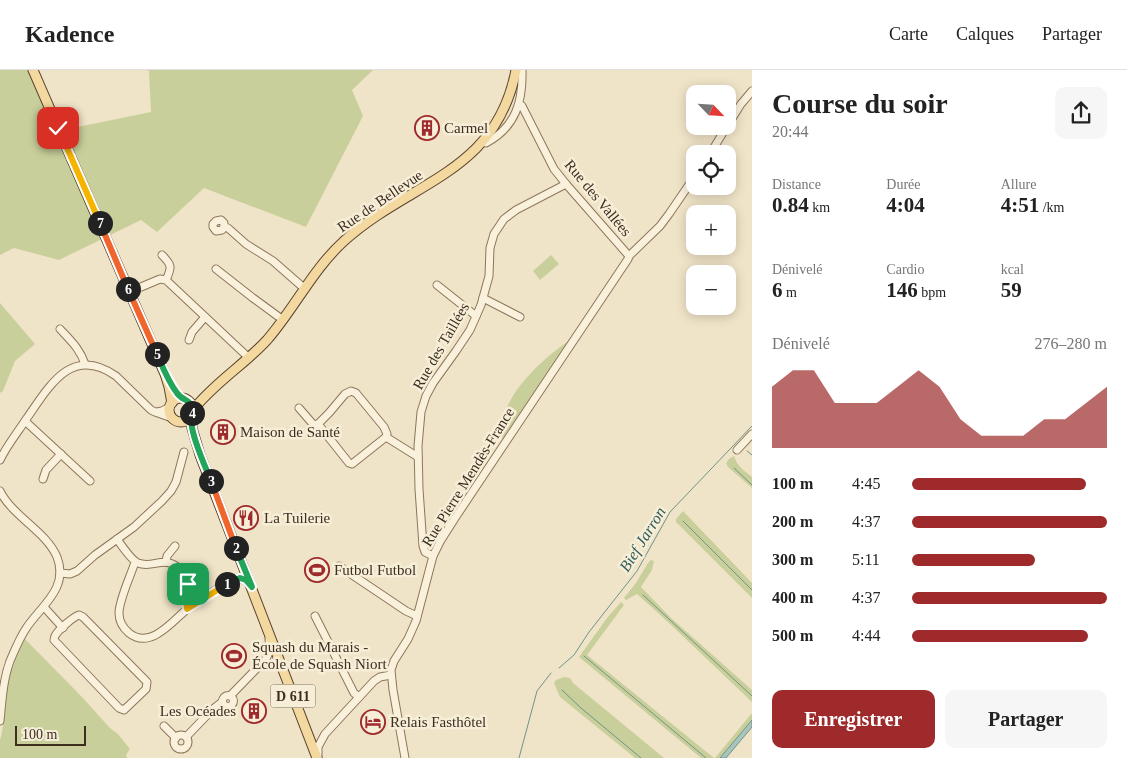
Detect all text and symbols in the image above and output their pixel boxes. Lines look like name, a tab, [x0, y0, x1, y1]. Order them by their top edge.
text: Kadence	[25, 21, 114, 47]
text: Carte	[889, 24, 928, 44]
text: Calques	[956, 24, 1014, 44]
text: Partager	[1042, 24, 1102, 44]
north arrow	[686, 85, 736, 135]
map controls	[686, 85, 736, 315]
button: share	[1055, 87, 1107, 139]
text: Course du soir	[772, 88, 948, 119]
pin	[37, 107, 79, 149]
icon: check	[44, 114, 72, 142]
building icon: Carmel	[414, 115, 440, 141]
place label: Carmel	[444, 120, 488, 136]
text: 20:44	[772, 123, 808, 140]
button: locate	[686, 145, 736, 195]
street label: Rue des Vallées	[561, 157, 635, 240]
street label: Rue de Bellevue	[334, 166, 426, 235]
text: Distance	[772, 177, 821, 192]
text: Durée	[886, 177, 921, 192]
text: Allure	[1001, 177, 1036, 192]
text: 0.84	[772, 193, 809, 217]
text: 4:04	[886, 193, 925, 217]
text: 4:51	[1001, 193, 1039, 217]
text: km	[809, 200, 830, 215]
text: /km	[1039, 200, 1064, 215]
button: +	[686, 205, 736, 255]
pin: 7	[88, 210, 112, 236]
text: 7	[97, 216, 104, 231]
text: Dénivelé	[772, 262, 823, 277]
text: Cardio	[886, 262, 924, 277]
text: kcal	[1001, 262, 1024, 277]
button: −	[686, 265, 736, 315]
pin: 6	[116, 276, 140, 302]
text: 6	[772, 278, 783, 302]
text: 146	[886, 278, 918, 302]
text: 59	[1001, 278, 1022, 302]
text: 6	[125, 282, 132, 297]
text: m	[783, 285, 797, 300]
text: bpm	[918, 285, 946, 300]
street label: Rue des Taillées	[410, 300, 472, 392]
text: Dénivelé	[772, 335, 830, 352]
text: 276–280 m	[1035, 335, 1107, 352]
pin: 5	[144, 342, 170, 366]
text: 5	[154, 347, 161, 362]
pin: 4	[180, 400, 204, 426]
street label: Rue Pierre Mendès-France	[419, 404, 518, 549]
text: 4	[189, 406, 196, 421]
building icon: Maison de Santé	[210, 419, 236, 445]
place label: Maison de Santé	[240, 424, 340, 440]
pin: 3	[198, 468, 224, 494]
text: 3	[208, 474, 215, 489]
text: 100 m	[772, 475, 813, 492]
text: 4:45	[852, 475, 880, 492]
water label: Bief Jarron	[616, 504, 670, 575]
restaurant icon: La Tuilerie	[233, 505, 259, 531]
place label: La Tuilerie	[264, 510, 331, 526]
text: 200 m	[772, 513, 813, 530]
text: 4:37	[852, 513, 880, 530]
pin: 2	[224, 536, 248, 560]
text: 2	[233, 541, 240, 556]
text: 300 m	[772, 551, 813, 568]
text: 5:11	[852, 551, 880, 568]
sports icon: Futbol Futbol	[304, 557, 330, 583]
place label: Futbol Futbol	[334, 562, 416, 578]
pin	[167, 563, 209, 605]
icon: arrive	[174, 570, 202, 598]
pin: 1	[214, 572, 240, 596]
text: 1	[224, 577, 231, 592]
text: 400 m	[772, 589, 813, 606]
text: 4:37	[852, 589, 880, 606]
text: 500 m	[772, 627, 813, 644]
text: 4:44	[852, 627, 880, 644]
place label: Squash du Marais - École de Squash Niort	[252, 639, 387, 672]
sports icon: Squash du Marais - École de Squash Niort	[221, 643, 247, 669]
road number: D 611	[270, 684, 316, 708]
button: Enregistrer	[772, 690, 935, 748]
button: Partager	[945, 690, 1107, 748]
building icon: Les Océades	[241, 698, 267, 724]
place label: Les Océades	[160, 703, 236, 719]
hotel icon: Relais Fasthôtel	[360, 709, 386, 735]
place label: Relais Fasthôtel	[390, 714, 486, 730]
scale bar	[15, 723, 86, 746]
text: 100 m	[22, 727, 57, 742]

